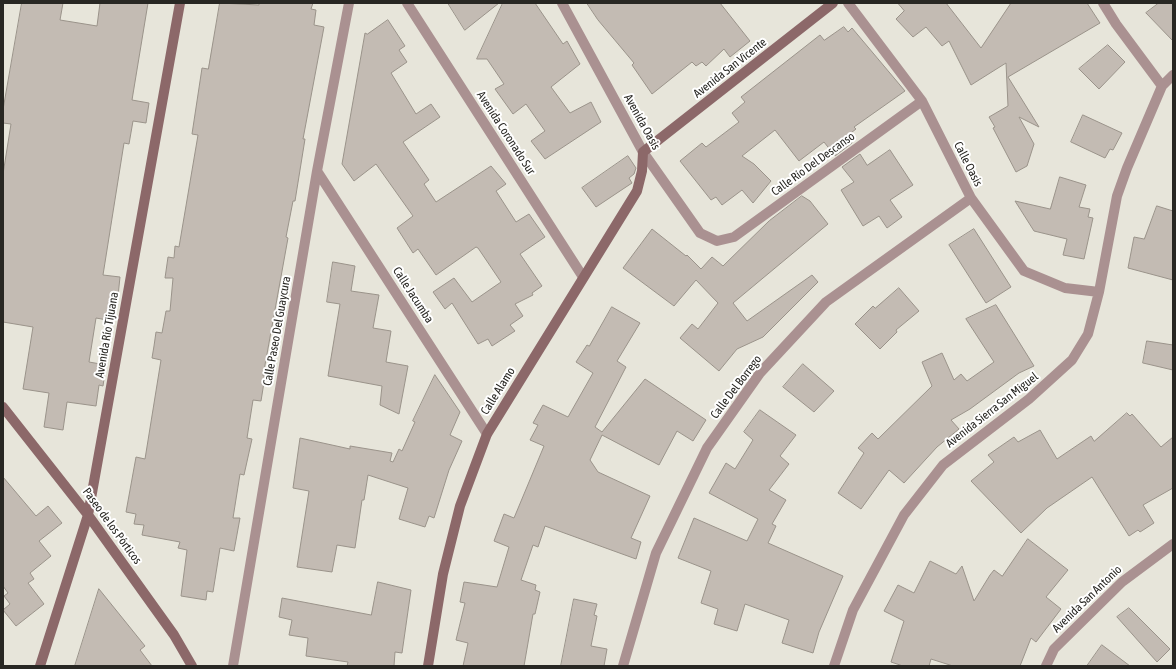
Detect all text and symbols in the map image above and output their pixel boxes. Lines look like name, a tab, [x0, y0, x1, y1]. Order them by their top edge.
street label: Avenida San Vicente	[691, 35, 769, 101]
street label: Avenida Coronado Sur	[474, 89, 538, 177]
street label: Avenida Oasis	[621, 92, 663, 152]
street label: Calle Río Del Descanso	[769, 129, 857, 199]
street label: Calle Oasis	[951, 139, 985, 189]
street label: Calle Jacumba	[390, 264, 436, 326]
street label: Calle Paseo Del Guaycura	[260, 275, 294, 387]
street label: Avenida Río Tijuana	[92, 291, 122, 379]
street label: Calle Del Borrego	[707, 352, 765, 422]
street label: Calle Alamo	[478, 365, 518, 417]
street label: Avenida Sierra San Miguel	[943, 369, 1041, 451]
street label: Paseo de los Pórticos	[79, 485, 145, 567]
street label: Avenida San Antonio	[1049, 562, 1125, 636]

